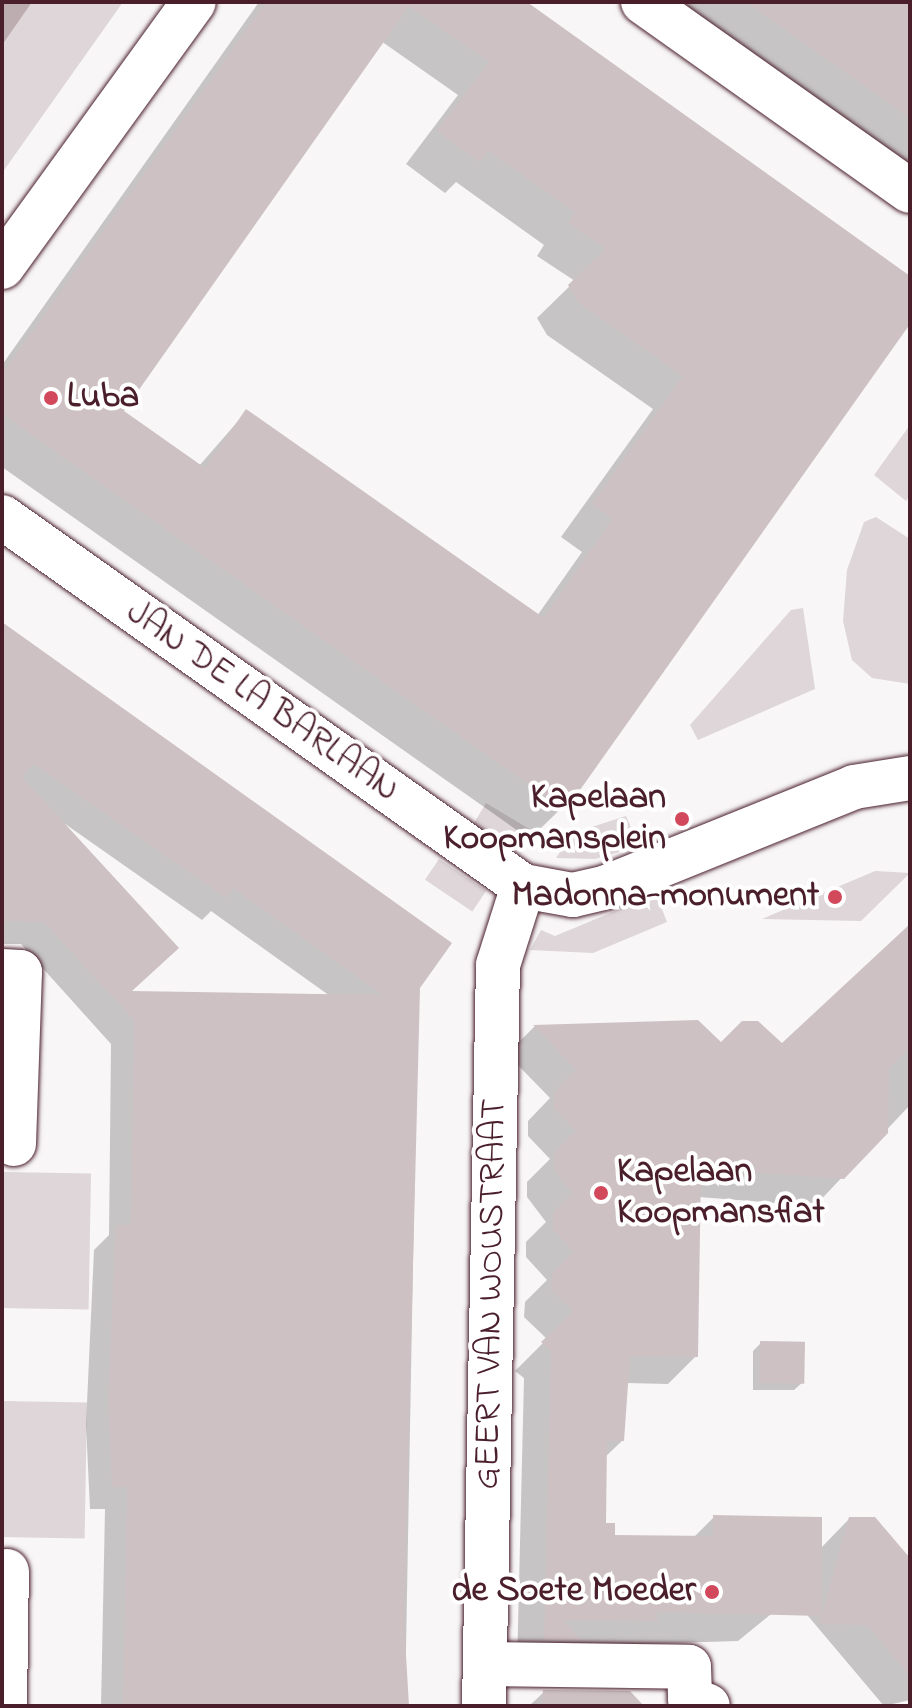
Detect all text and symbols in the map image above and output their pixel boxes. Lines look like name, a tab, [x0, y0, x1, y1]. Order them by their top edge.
place label: Luba	[67, 376, 139, 420]
marker: Luba	[42, 389, 60, 407]
street label: JAN DE LA BARLAAN	[117, 592, 407, 812]
place label: Kapelaan Koopmansplein	[443, 776, 666, 861]
marker: Kapelaan Koopmansplein	[673, 810, 691, 828]
place label: Madonna-monument	[512, 875, 819, 919]
marker: Madonna-monument	[826, 888, 844, 906]
street label: GEERT VAN WOUSTRAAT	[467, 1098, 517, 1490]
place label: Kapelaan Koopmansflat	[617, 1150, 825, 1235]
marker: Kapelaan Koopmansflat	[592, 1184, 610, 1202]
place label: de Soete Moeder	[451, 1570, 696, 1614]
marker: de Soete Moeder	[703, 1583, 721, 1601]

